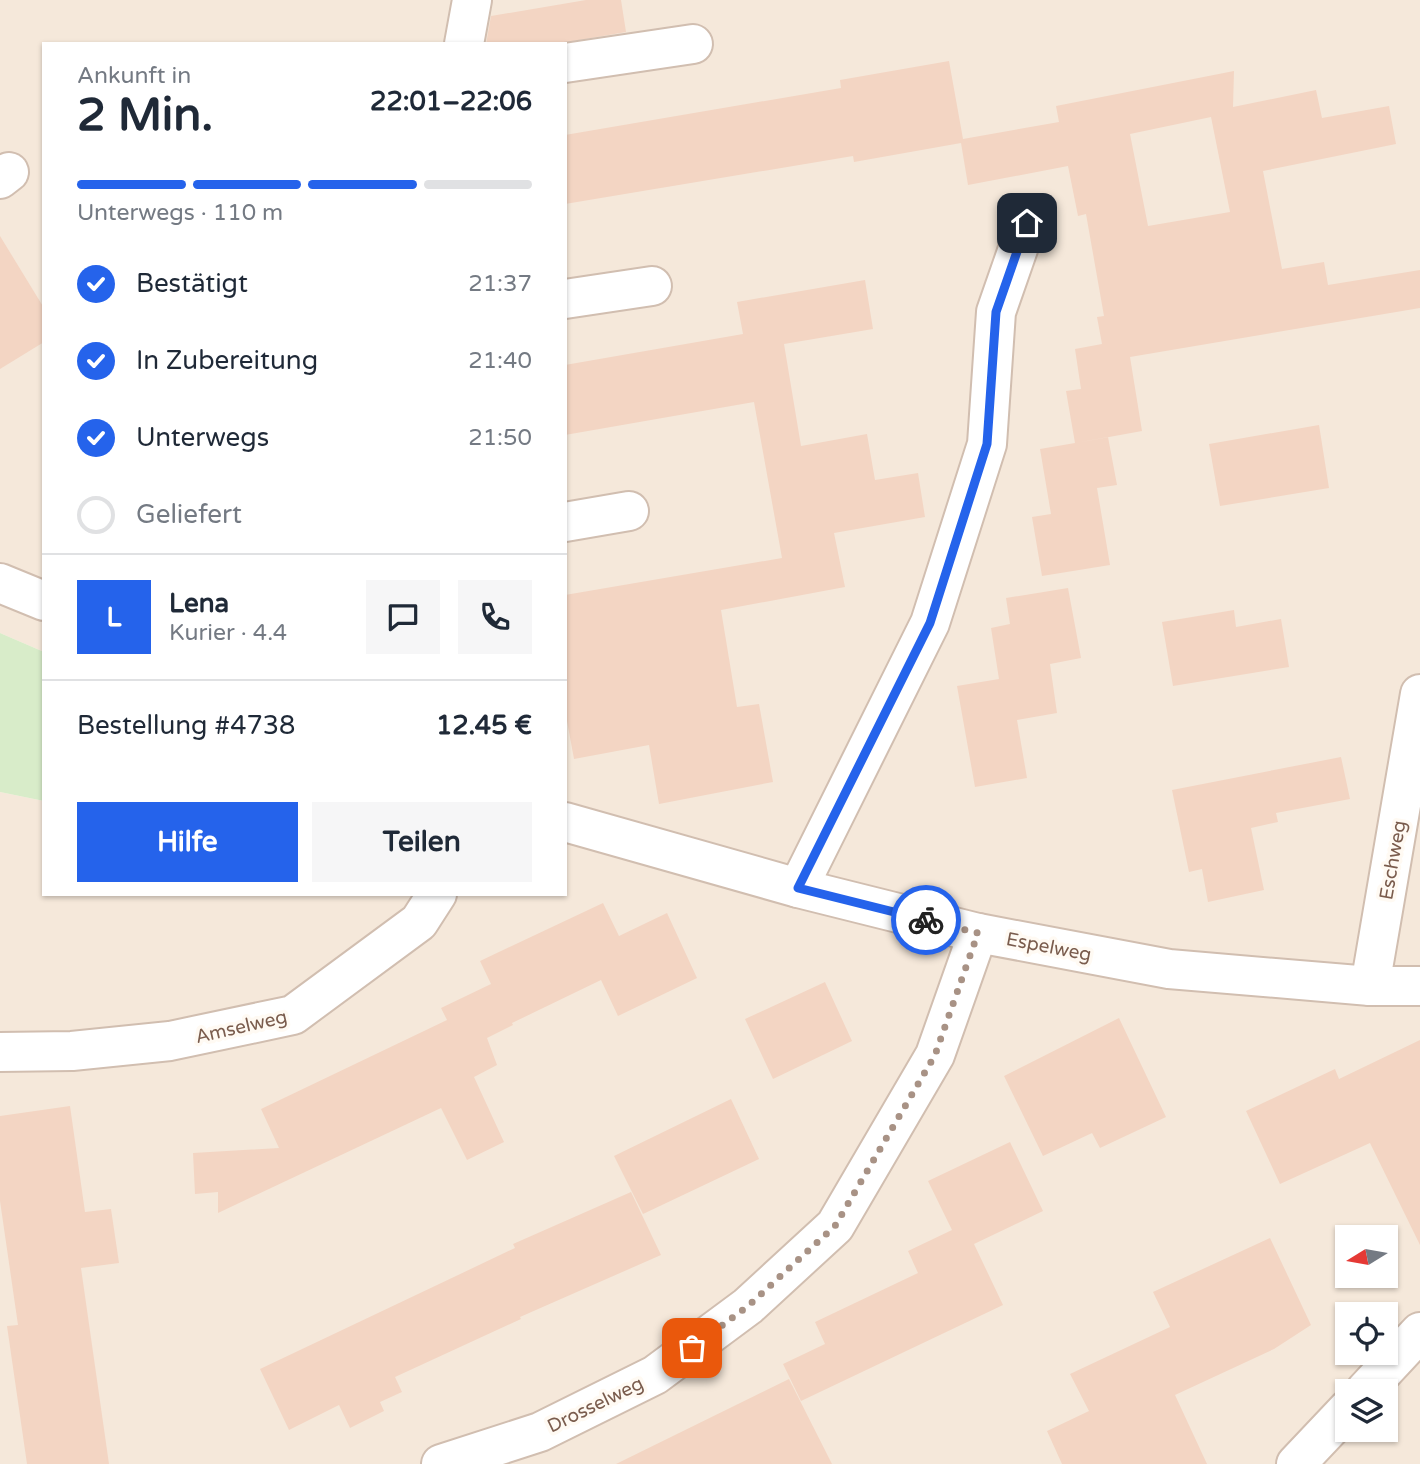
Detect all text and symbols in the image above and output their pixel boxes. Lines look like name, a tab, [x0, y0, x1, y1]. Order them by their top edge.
text: Ankunft in	[77, 62, 191, 90]
text: 22:01–22:06	[370, 86, 532, 117]
text: 2 Min.	[77, 88, 213, 143]
pin	[997, 193, 1057, 253]
text: Unterwegs · 110 m	[77, 199, 283, 227]
icon: home	[1008, 204, 1046, 242]
icon: check	[77, 265, 115, 303]
text: Bestätigt	[136, 268, 248, 299]
text: 21:37	[468, 270, 532, 298]
icon: check	[77, 342, 115, 380]
text: In Zubereitung	[136, 345, 318, 376]
text: 21:40	[468, 347, 532, 375]
icon: check	[77, 419, 115, 457]
text: Unterwegs	[136, 422, 269, 453]
text: 21:50	[468, 424, 532, 452]
text: Geliefert	[136, 499, 242, 530]
button: chat	[366, 580, 440, 654]
button: phone	[458, 580, 532, 654]
text: Lena	[169, 588, 229, 619]
text: L	[107, 602, 121, 633]
text: Kurier · 4.4	[169, 619, 287, 647]
text: Bestellung #4738	[77, 710, 295, 741]
text: 12.45 €	[436, 710, 532, 741]
button: Hilfe	[77, 802, 298, 882]
button: Teilen	[312, 802, 532, 882]
street label: Eschweg	[1375, 819, 1411, 902]
courier	[891, 885, 961, 955]
icon: bike	[907, 901, 945, 939]
street label: Espelweg	[1004, 928, 1093, 966]
street label: Amselweg	[193, 1006, 289, 1048]
north arrow	[1335, 1225, 1398, 1288]
map controls	[1335, 1225, 1398, 1442]
button: locate	[1335, 1302, 1398, 1365]
pin	[662, 1318, 722, 1378]
icon: bag	[673, 1329, 711, 1367]
street label: Drosselweg	[544, 1372, 647, 1438]
button: layers	[1335, 1379, 1398, 1442]

